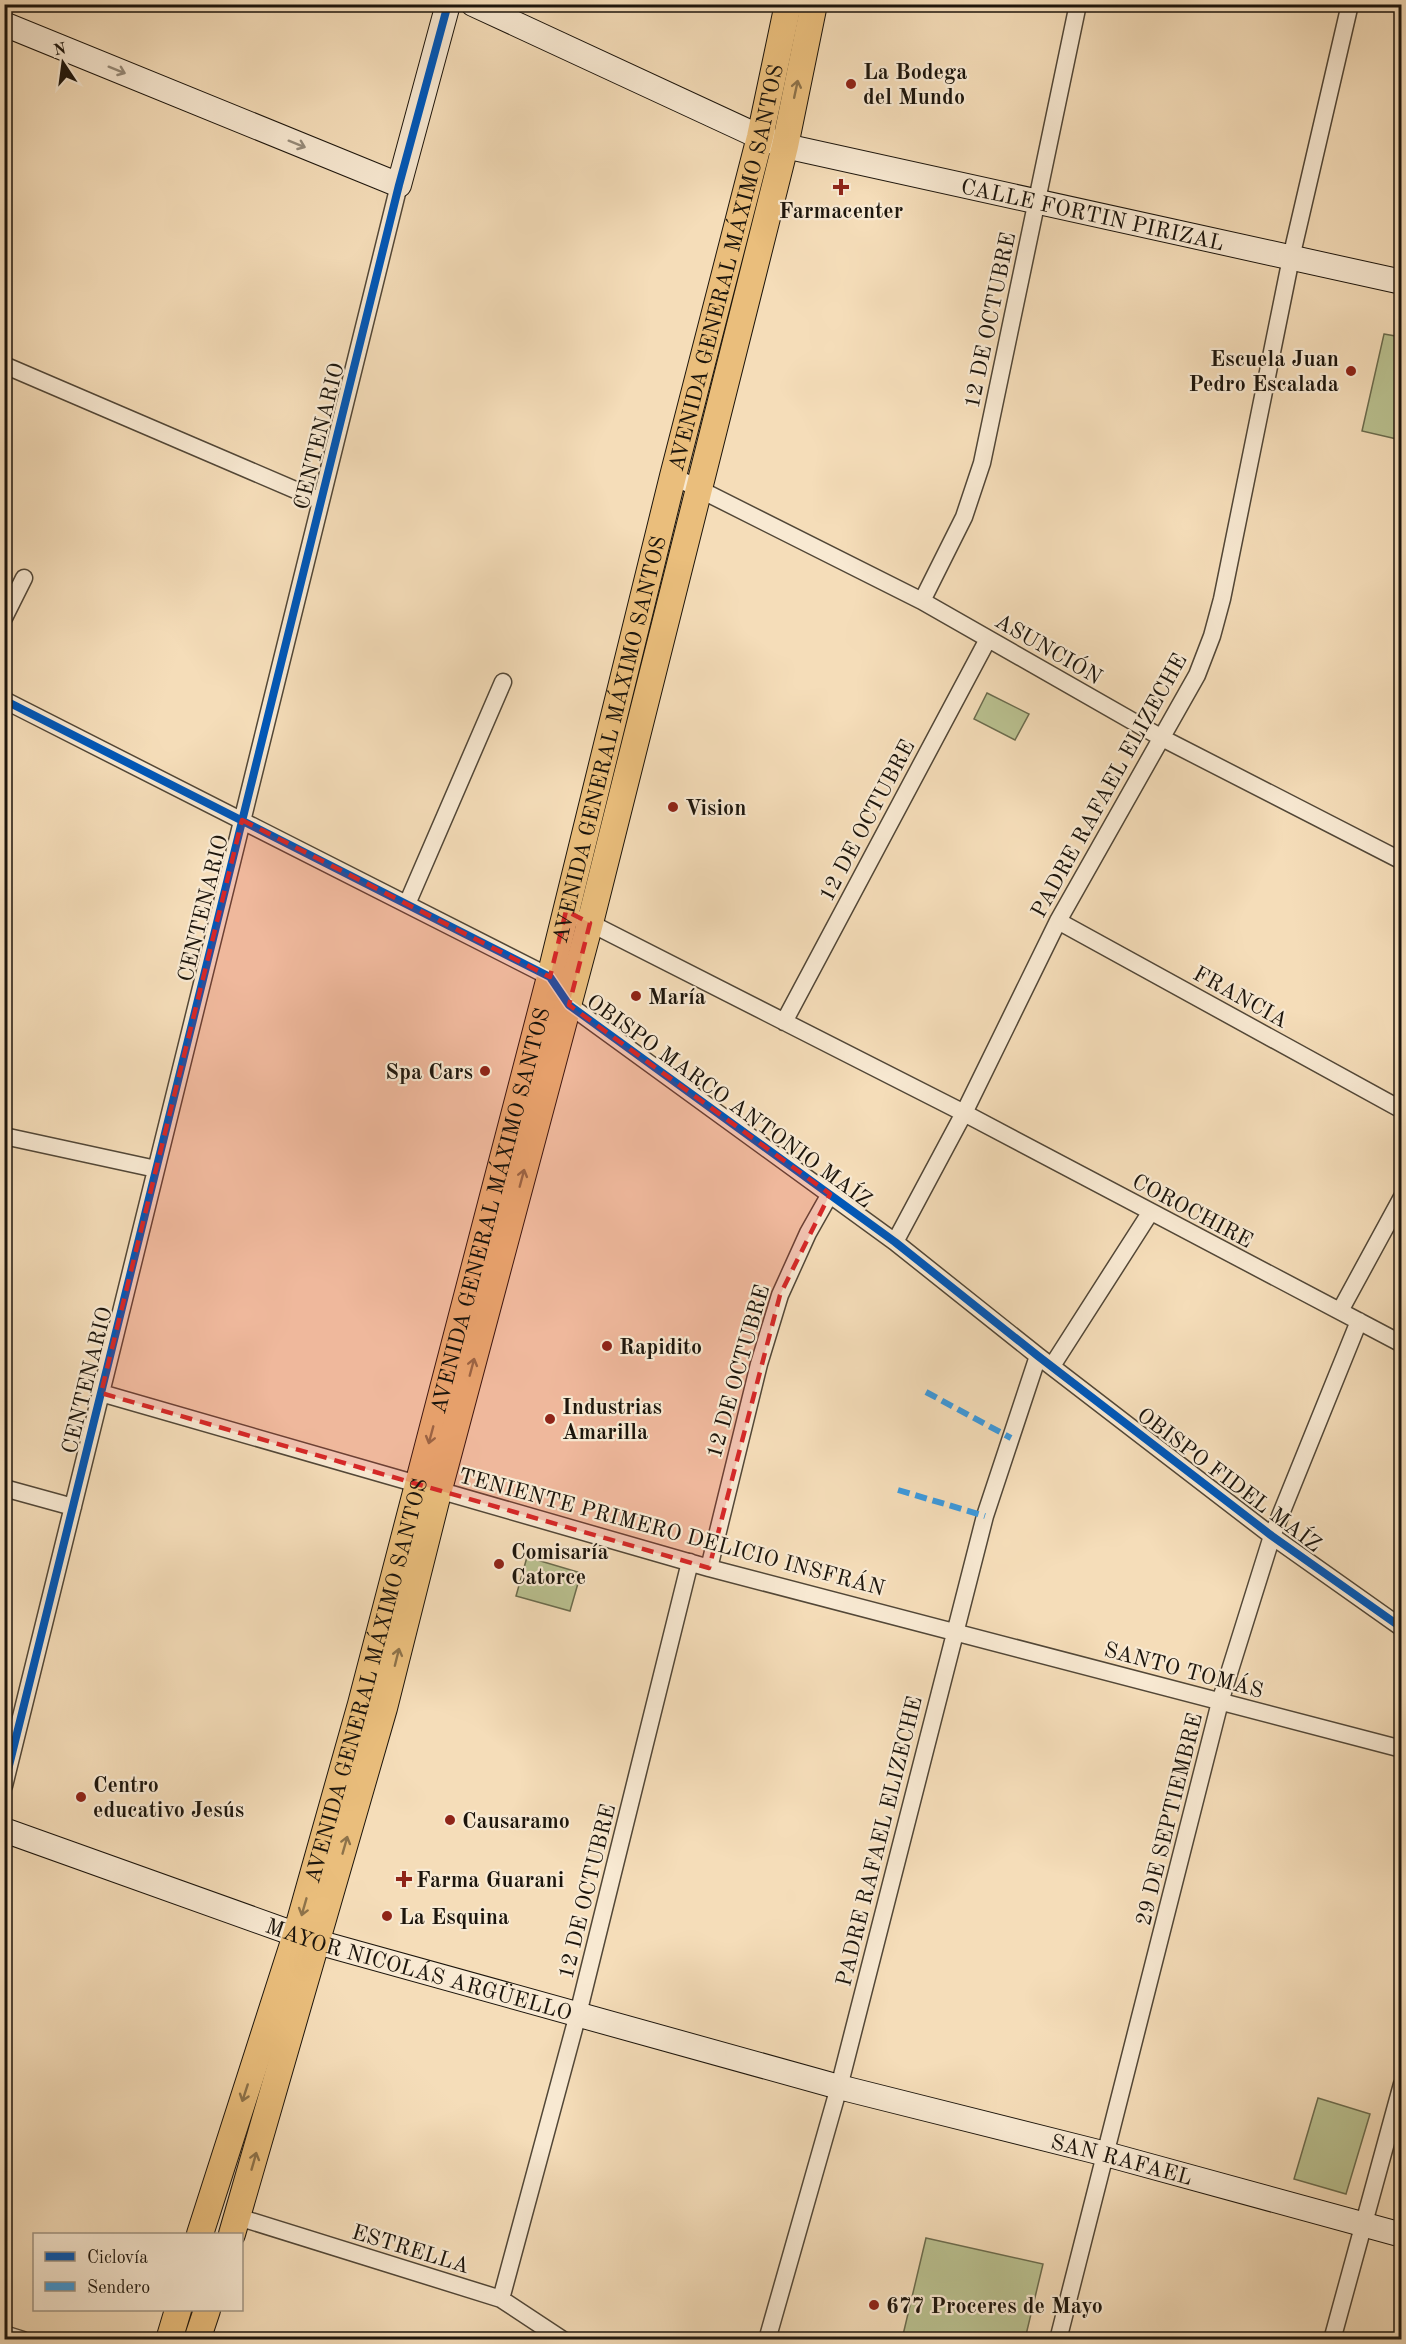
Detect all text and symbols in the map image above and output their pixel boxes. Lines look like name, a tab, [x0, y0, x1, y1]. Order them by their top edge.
north arrow	[33, 33, 93, 93]
text: N	[52, 41, 69, 60]
place label: La Bodega del Mundo	[863, 62, 967, 109]
street label: AVENIDA GENERAL MÁXIMO SANTOS	[666, 63, 788, 474]
one-way arrow	[107, 65, 126, 76]
marker: La Bodega del Mundo	[844, 77, 858, 91]
one-way arrow	[791, 79, 802, 99]
one-way arrow	[288, 139, 306, 150]
street label: CALLE FORTIN PIRIZAL	[959, 176, 1226, 255]
marker: Farmacenter	[834, 180, 848, 194]
place label: Farmacenter	[779, 201, 903, 223]
street label: 12 DE OCTUBRE	[962, 230, 1020, 410]
place label: Escuela Juan Pedro Escalada	[1189, 349, 1339, 396]
street label: CENTENARIO	[291, 361, 349, 512]
marker: Escuela Juan Pedro Escalada	[1344, 364, 1358, 378]
street label: AVENIDA GENERAL MÁXIMO SANTOS	[550, 534, 671, 946]
street label: ASUNCIÓN	[991, 607, 1107, 689]
street label: PADRE RAFAEL ELIZECHE	[1028, 650, 1192, 922]
street label: 12 DE OCTUBRE	[816, 737, 920, 905]
place label: Vision	[685, 798, 746, 820]
marker: Vision	[666, 800, 680, 814]
street label: CENTENARIO	[175, 833, 233, 984]
street label: FRANCIA	[1189, 963, 1291, 1033]
place label: María	[648, 987, 706, 1009]
street label: OBISPO MARCO ANTONIO MAÍZ	[582, 988, 877, 1212]
marker: María	[629, 989, 643, 1003]
street label: AVENIDA GENERAL MÁXIMO SANTOS	[428, 1006, 555, 1416]
place label: Spa Cars	[385, 1062, 473, 1084]
marker: Spa Cars	[478, 1064, 492, 1078]
one-way arrow	[517, 1169, 529, 1188]
street label: COROCHIRE	[1128, 1171, 1256, 1253]
street label: 12 DE OCTUBRE	[704, 1282, 774, 1461]
street label: CENTENARIO	[59, 1305, 117, 1456]
place label: Rapidito	[619, 1337, 702, 1359]
marker: Rapidito	[600, 1339, 614, 1353]
one-way arrow	[467, 1358, 478, 1377]
place label: Industrias Amarilla	[562, 1397, 662, 1444]
street label: OBISPO FIDEL MAÍZ	[1133, 1402, 1327, 1557]
marker: Industrias Amarilla	[543, 1412, 557, 1426]
one-way arrow	[424, 1425, 436, 1444]
street label: TENIENTE PRIMERO DELICIO INSFRÁN	[456, 1462, 888, 1601]
street label: AVENIDA GENERAL MÁXIMO SANTOS	[302, 1476, 432, 1886]
place label: Comisaría Catorce	[511, 1542, 609, 1589]
marker: Comisaría Catorce	[492, 1557, 506, 1571]
street label: SANTO TOMÁS	[1101, 1636, 1266, 1703]
one-way arrow	[391, 1648, 403, 1667]
street label: PADRE RAFAEL ELIZECHE	[833, 1694, 927, 1989]
street label: 29 DE SEPTIEMBRE	[1133, 1711, 1207, 1928]
place label: Centro educativo Jesús	[93, 1775, 244, 1822]
marker: Centro educativo Jesús	[74, 1790, 88, 1804]
street label: 12 DE OCTUBRE	[556, 1802, 620, 1981]
place label: Causaramo	[462, 1811, 570, 1833]
marker: Causaramo	[443, 1813, 457, 1827]
one-way arrow	[340, 1836, 351, 1855]
place label: Farma Guarani	[416, 1870, 564, 1892]
marker: Farma Guarani	[397, 1872, 411, 1886]
one-way arrow	[298, 1897, 309, 1916]
place label: La Esquina	[399, 1907, 509, 1929]
marker: La Esquina	[380, 1909, 394, 1923]
street label: MAYOR NICOLÁS ARGÜELLO	[262, 1916, 574, 2025]
one-way arrow	[239, 2083, 250, 2102]
street label: SAN RAFAEL	[1048, 2132, 1194, 2190]
one-way arrow	[249, 2152, 260, 2171]
street label: ESTRELLA	[349, 2222, 472, 2278]
legend	[33, 2233, 243, 2311]
text: Ciclovía	[87, 2249, 148, 2267]
text: Sendero	[87, 2279, 150, 2297]
place label: 677 Proceres de Mayo	[886, 2296, 1103, 2318]
marker: 677 Proceres de Mayo	[867, 2298, 881, 2312]

